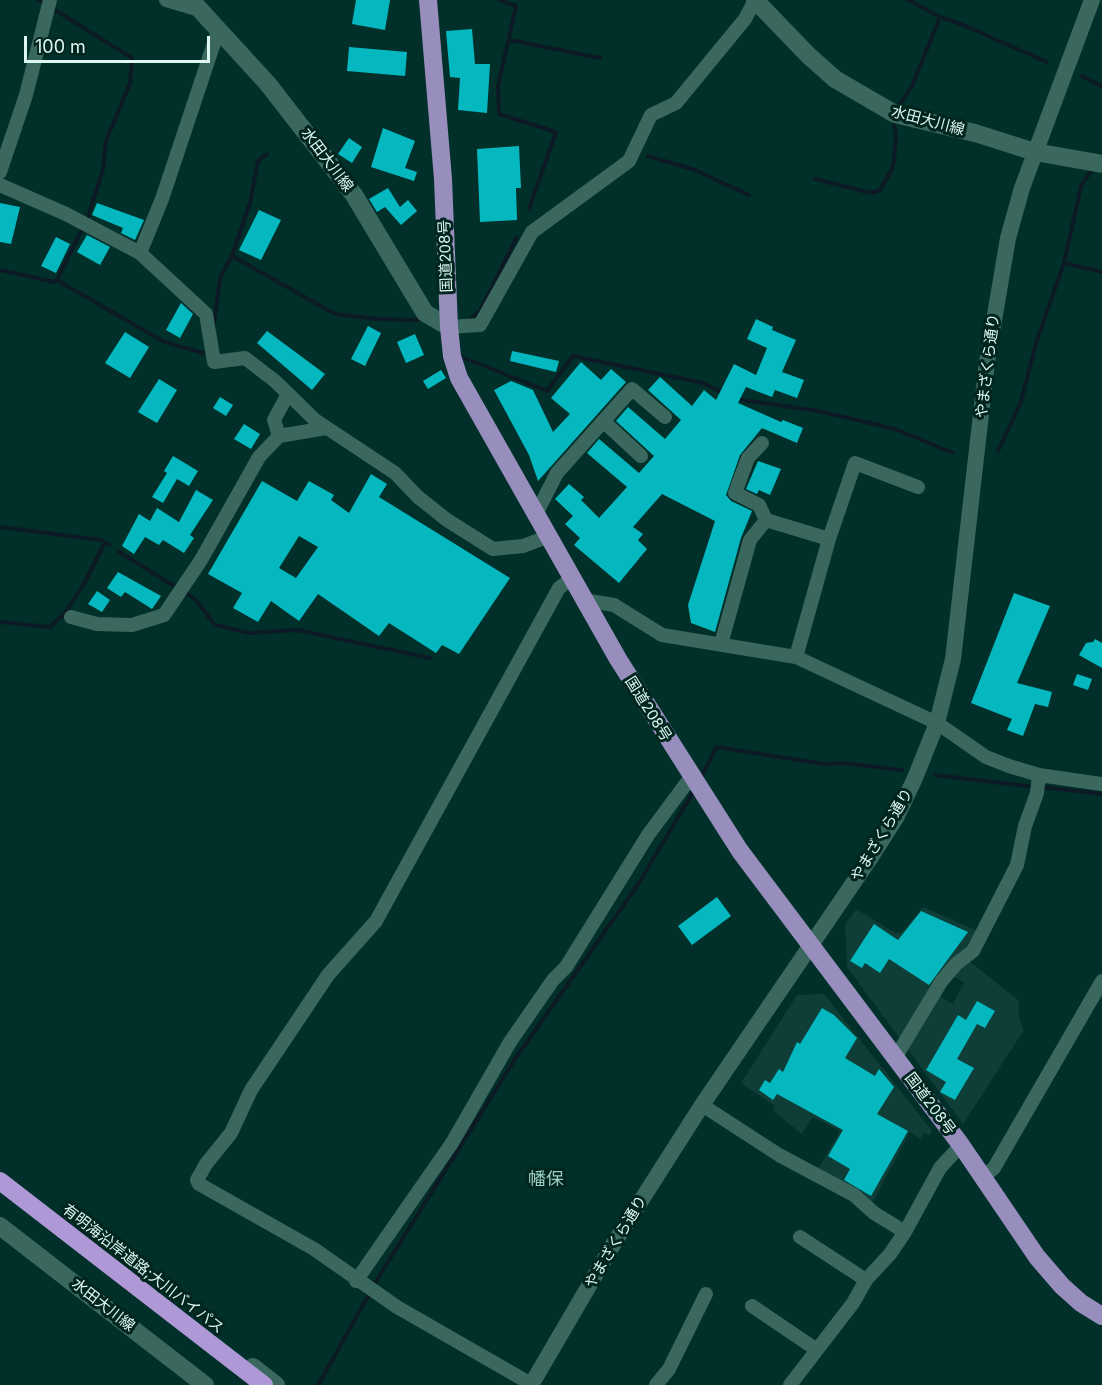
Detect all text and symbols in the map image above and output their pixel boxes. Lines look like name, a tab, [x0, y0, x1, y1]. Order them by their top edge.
scale bar	[27, 24, 213, 62]
text: 100 m	[35, 36, 86, 57]
street label: 水田大川線	[889, 103, 967, 139]
street label: 水田大川線	[297, 125, 357, 195]
street label: 国道208号	[436, 219, 456, 293]
street label: やまざくら通り	[973, 313, 1003, 419]
street label: 国道208号	[621, 673, 675, 745]
street label: やまざくら通り	[847, 785, 917, 885]
street label: 国道208号	[901, 1069, 959, 1139]
district label: 幡保	[528, 1169, 564, 1191]
street label: やまざくら通り	[581, 1192, 651, 1292]
street label: 有明海沿岸道路;大川バイパス	[59, 1200, 227, 1338]
street label: 水田大川線	[68, 1275, 138, 1335]

